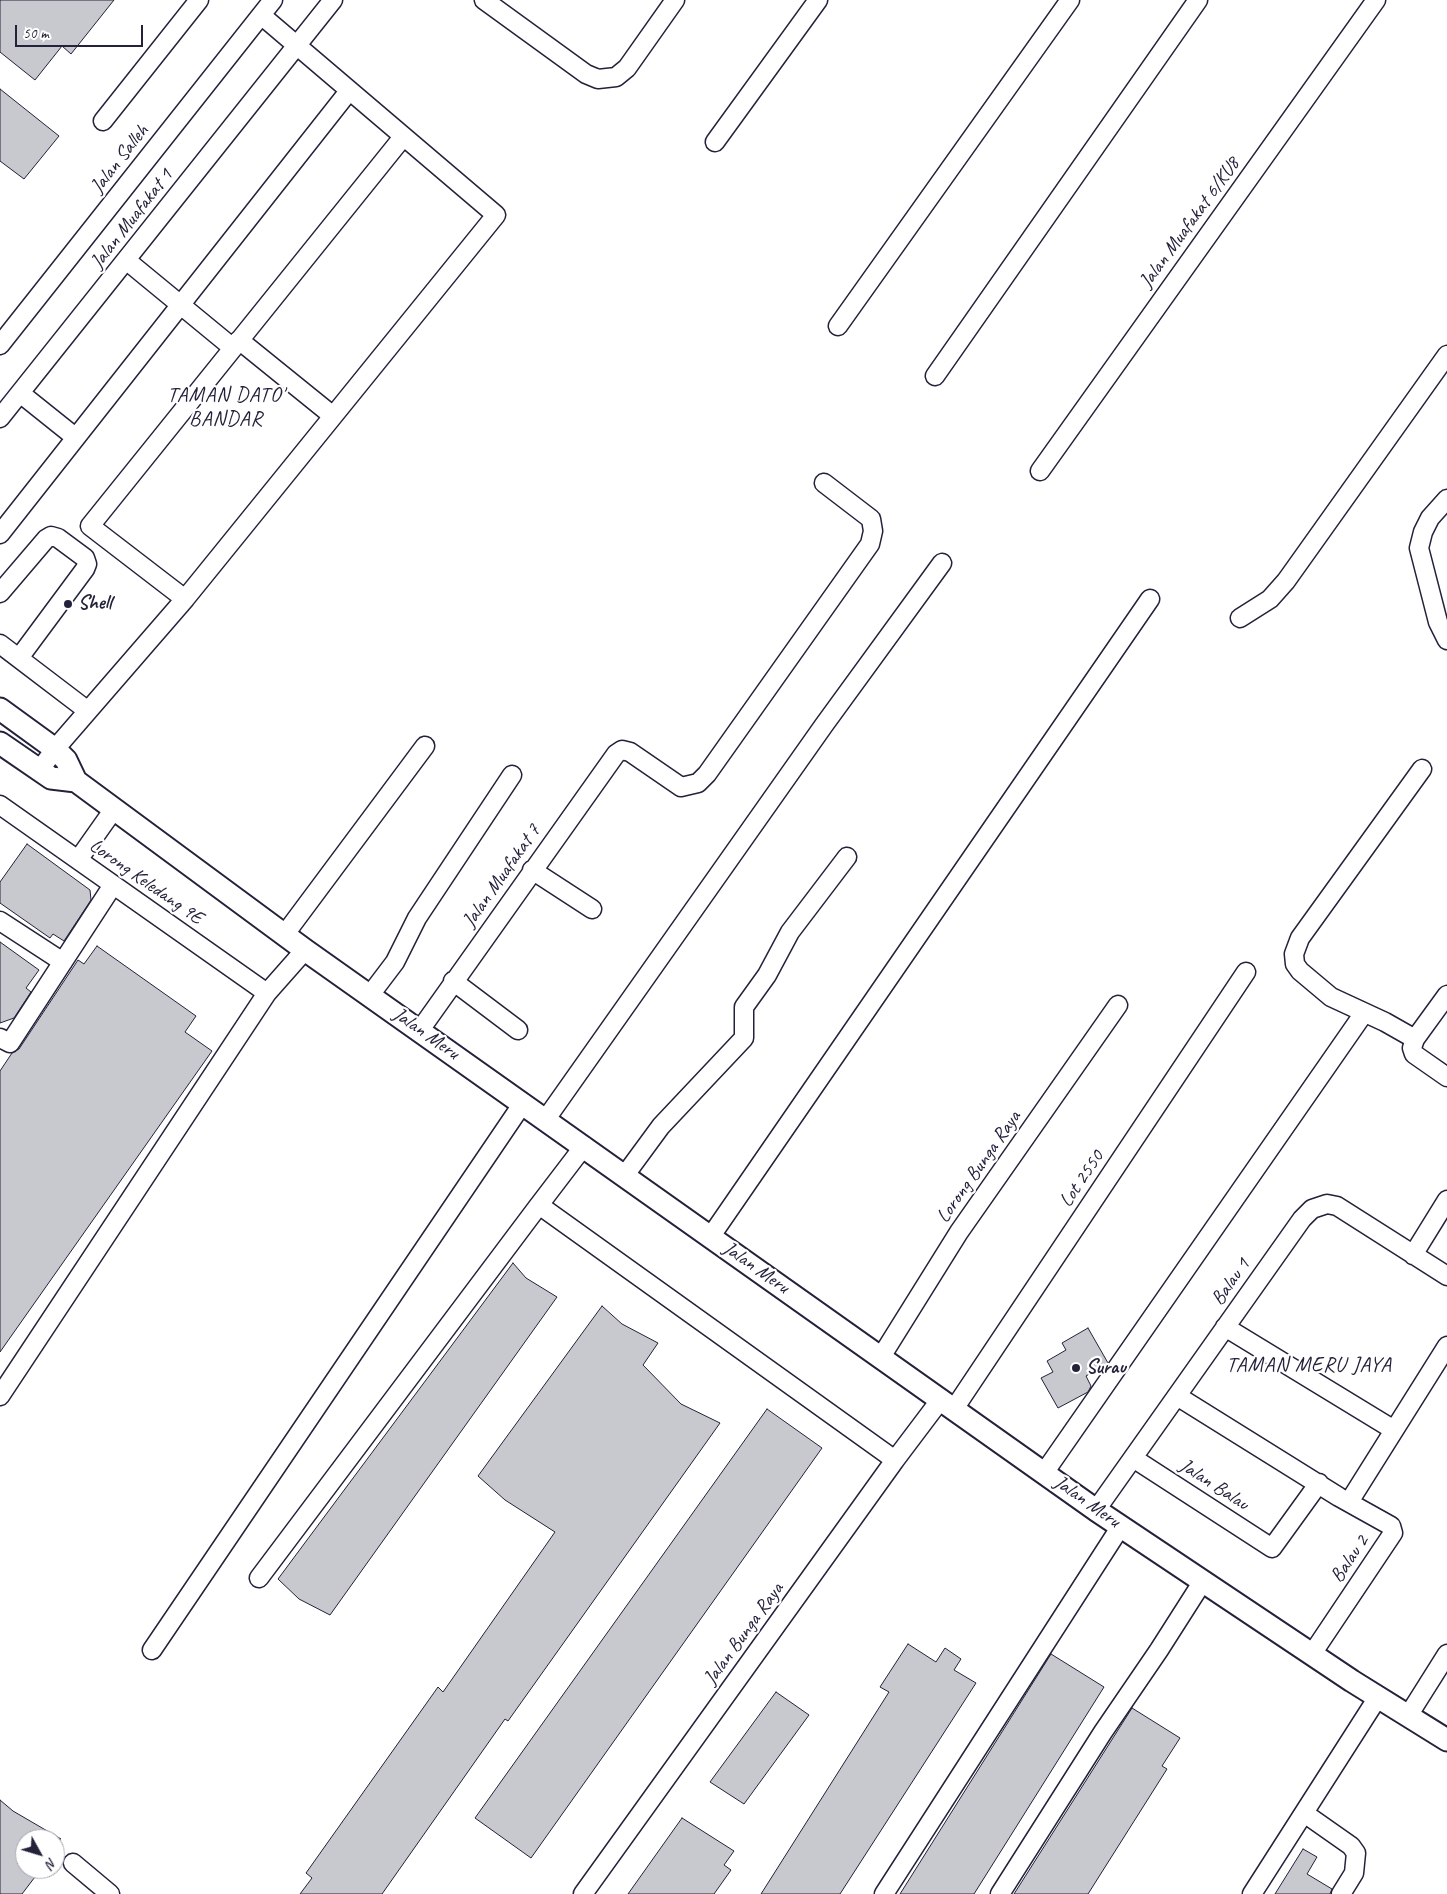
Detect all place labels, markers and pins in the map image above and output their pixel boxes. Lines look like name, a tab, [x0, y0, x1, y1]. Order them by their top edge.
place label: Shell	[78, 592, 112, 616]
marker: Shell	[62, 598, 74, 610]
place label: Surau	[1086, 1356, 1126, 1380]
marker: Surau	[1070, 1362, 1082, 1374]

